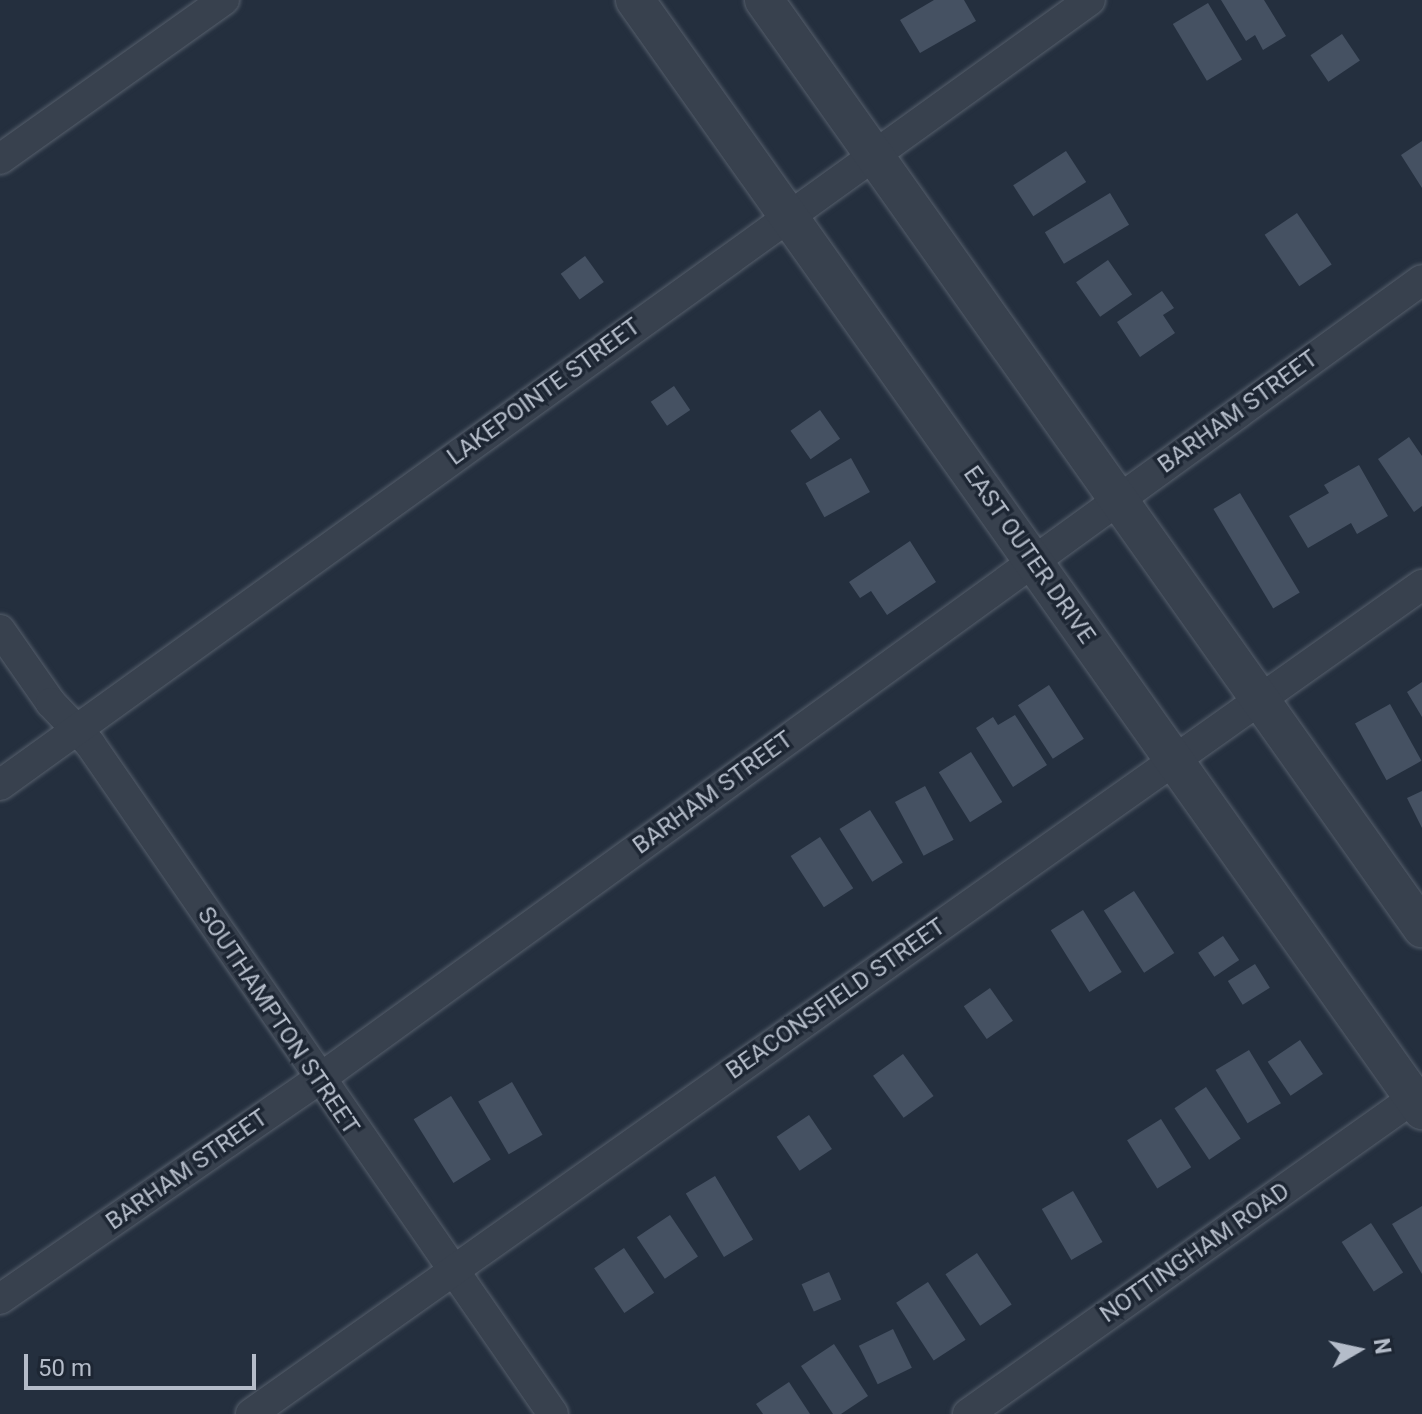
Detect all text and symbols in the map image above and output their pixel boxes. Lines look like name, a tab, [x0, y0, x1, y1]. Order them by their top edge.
street label: LAKEPOINTE STREET	[442, 312, 646, 472]
street label: BARHAM STREET	[1152, 344, 1324, 480]
street label: EAST OUTER DRIVE	[957, 460, 1101, 650]
street label: BARHAM STREET	[627, 725, 799, 861]
street label: SOUTHAMPTON STREET	[191, 902, 365, 1140]
street label: BEACONSFIELD STREET	[721, 912, 951, 1086]
street label: BARHAM STREET	[101, 1104, 273, 1236]
street label: NOTTINGHAM ROAD	[1095, 1177, 1295, 1329]
north arrow	[1318, 1310, 1398, 1390]
text: N	[1369, 1337, 1396, 1356]
scale bar	[28, 1338, 260, 1388]
text: 50 m	[38, 1354, 92, 1382]

